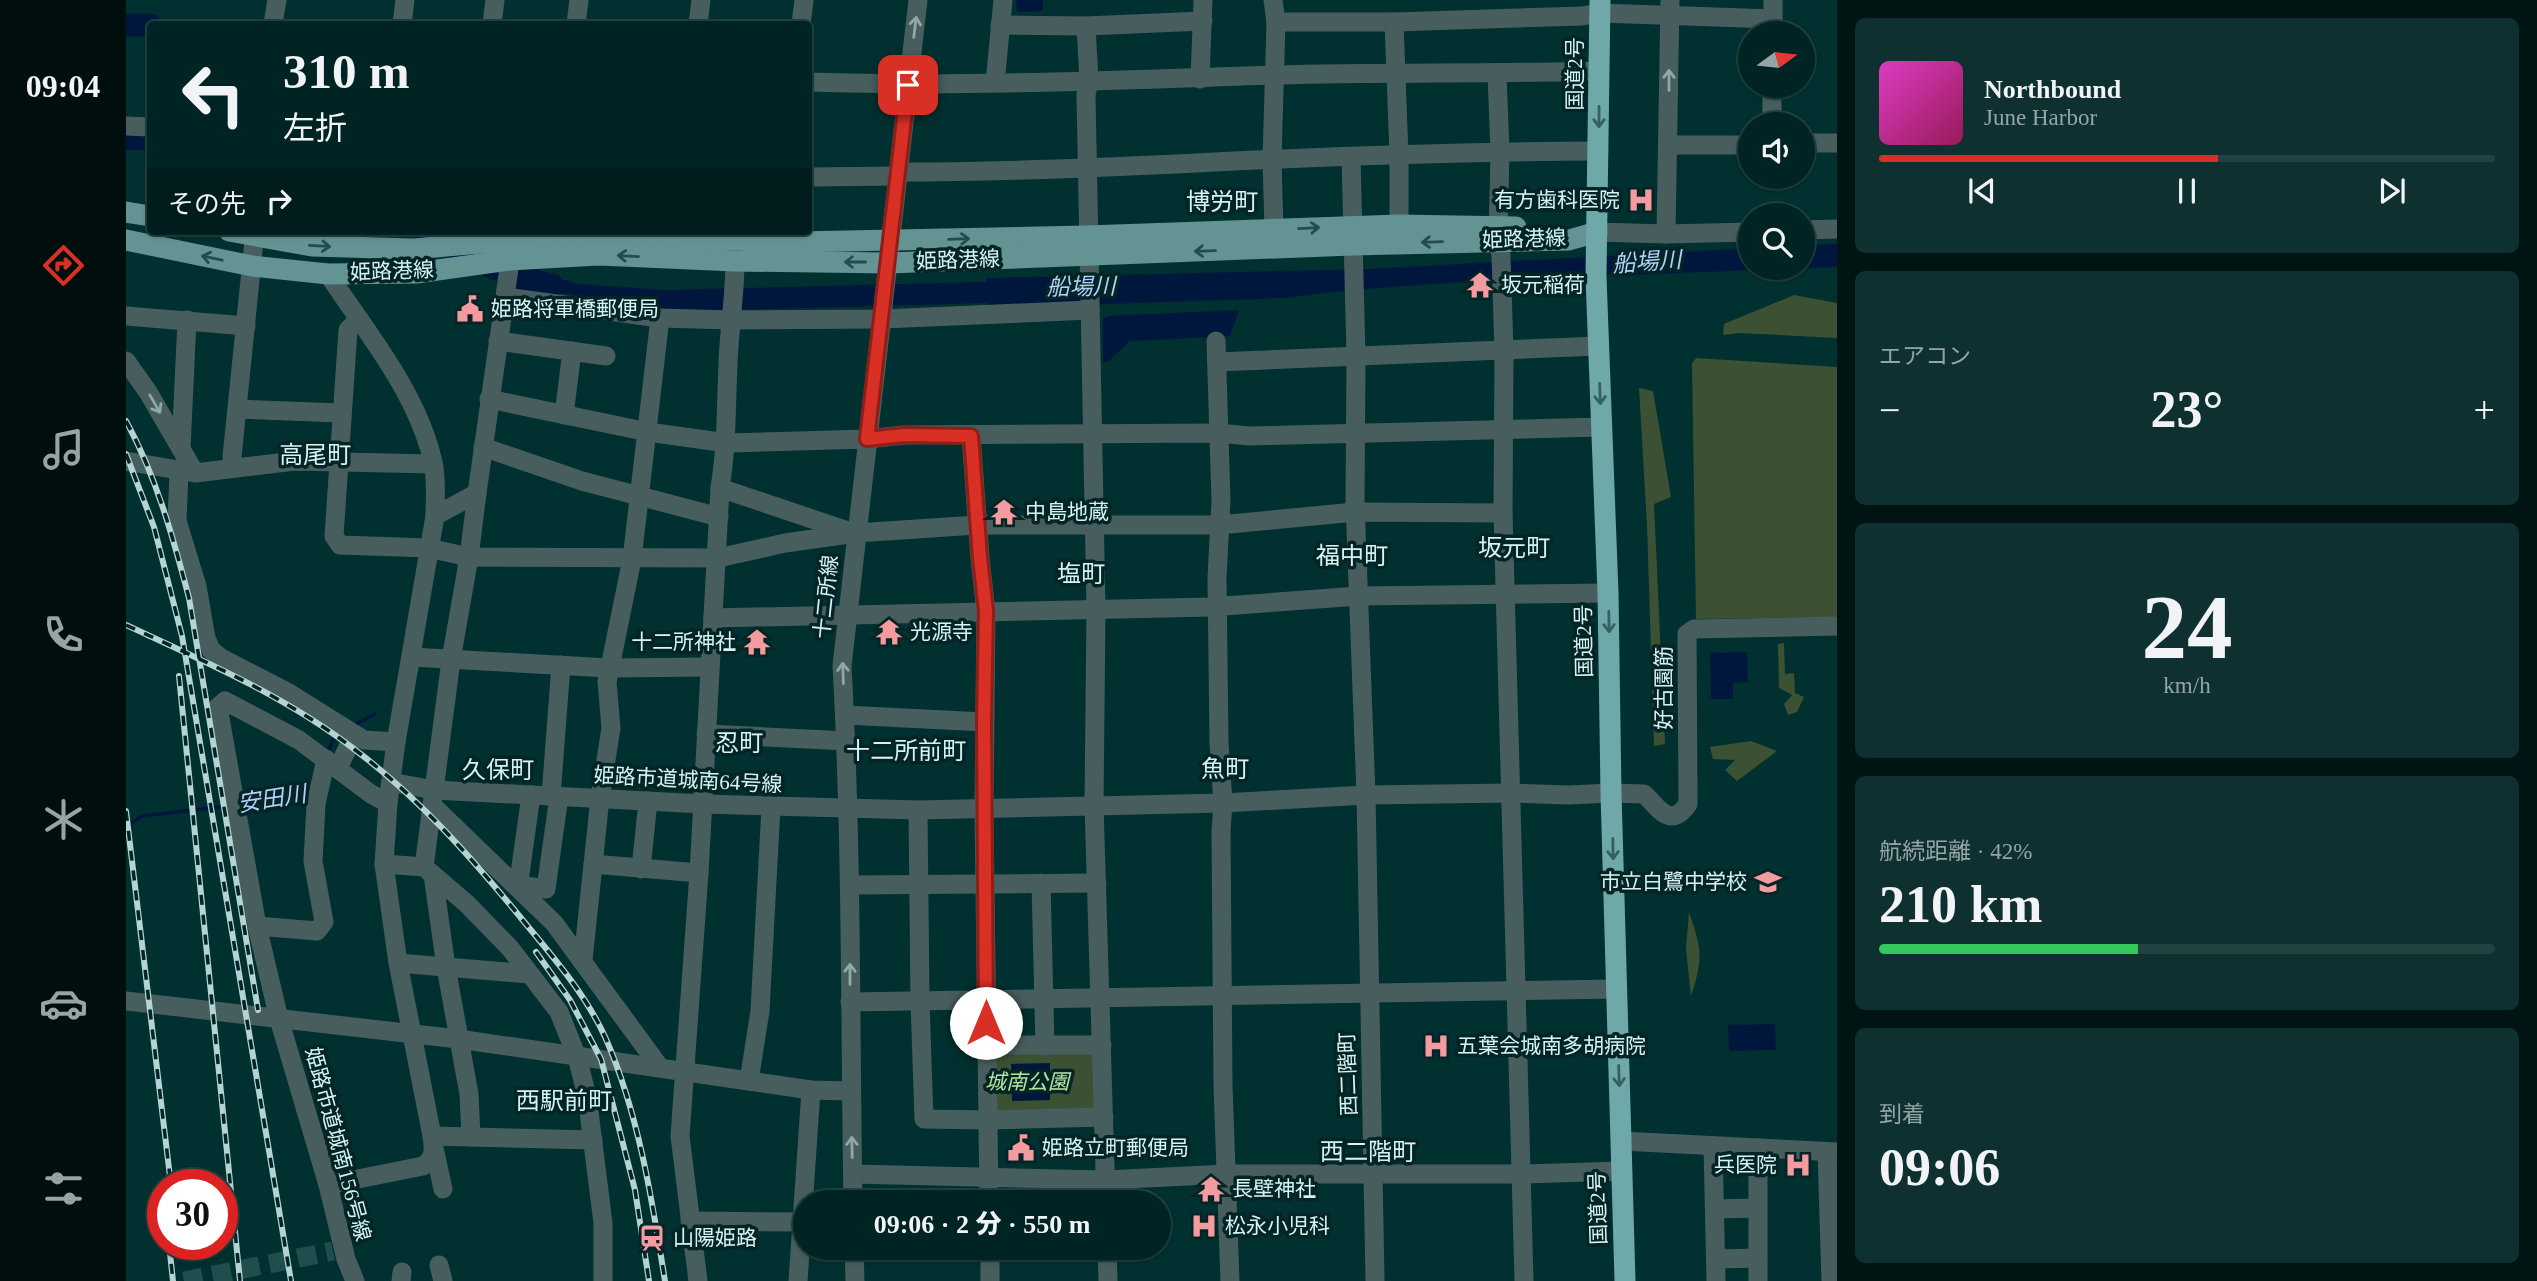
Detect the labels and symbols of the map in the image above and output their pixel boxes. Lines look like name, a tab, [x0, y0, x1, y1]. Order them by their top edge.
one-way arrow	[908, 16, 921, 39]
north arrow	[1738, 21, 1815, 98]
street label: 国道2号	[1563, 37, 1587, 111]
pin	[878, 55, 938, 115]
one-way arrow	[1662, 69, 1676, 92]
one-way arrow	[1592, 105, 1606, 128]
hospital icon: 有方歯科医院	[1626, 185, 1656, 215]
place label: 有方歯科医院	[1494, 188, 1620, 212]
district label: 博労町	[1186, 189, 1258, 215]
one-way arrow	[1297, 221, 1320, 234]
street label: 姫路港線	[1482, 226, 1566, 252]
one-way arrow	[948, 233, 971, 246]
one-way arrow	[1421, 236, 1444, 249]
one-way arrow	[309, 239, 332, 252]
one-way arrow	[1194, 244, 1217, 257]
street label: 姫路港線	[916, 247, 1000, 273]
water label: 船場川	[1612, 247, 1685, 277]
one-way arrow	[201, 250, 224, 264]
one-way arrow	[616, 250, 639, 263]
one-way arrow	[844, 255, 867, 269]
street label: 姫路港線	[350, 258, 434, 284]
temple icon: 坂元稲荷	[1465, 270, 1495, 300]
place label: 坂元稲荷	[1501, 273, 1585, 297]
water label: 船場川	[1046, 274, 1119, 300]
public building icon: 姫路将軍橋郵便局	[455, 294, 485, 324]
place label: 姫路将軍橋郵便局	[491, 297, 659, 321]
one-way arrow	[1593, 382, 1606, 405]
one-way arrow	[148, 394, 162, 414]
district label: 高尾町	[279, 442, 351, 468]
temple icon: 中島地蔵	[989, 497, 1019, 527]
place label: 中島地蔵	[1025, 500, 1109, 524]
district label: 坂元町	[1478, 535, 1550, 561]
district label: 福中町	[1316, 543, 1388, 569]
street label: 十二所線	[810, 554, 842, 640]
district label: 塩町	[1057, 561, 1105, 587]
street label: 国道2号	[1571, 604, 1597, 678]
one-way arrow	[1602, 610, 1615, 633]
temple icon: 光源寺	[874, 617, 904, 647]
place label: 光源寺	[910, 620, 973, 644]
temple icon: 十二所神社	[742, 627, 772, 657]
place label: 十二所神社	[631, 630, 736, 654]
street label: 好古園筋	[1652, 646, 1676, 730]
one-way arrow	[836, 662, 849, 685]
district label: 忍町	[715, 730, 763, 756]
district label: 十二所前町	[846, 738, 966, 764]
district label: 魚町	[1201, 756, 1249, 782]
district label: 久保町	[462, 757, 534, 783]
street label: 姫路市道城南64号線	[593, 763, 783, 797]
water label: 安田川	[236, 781, 311, 817]
one-way arrow	[1606, 837, 1619, 860]
school or university icon: 市立白鷺中学校	[1753, 867, 1783, 897]
place label: 市立白鷺中学校	[1600, 870, 1747, 894]
one-way arrow	[843, 963, 857, 986]
position arrow	[949, 986, 1023, 1060]
hospital icon: 五葉会城南多胡病院	[1421, 1031, 1451, 1061]
street label: 西二階町	[1335, 1032, 1361, 1116]
place label: 五葉会城南多胡病院	[1457, 1034, 1646, 1058]
street label: 姫路市道城南156号線	[301, 1045, 375, 1243]
one-way arrow	[1612, 1065, 1625, 1088]
park label: 城南公園	[985, 1070, 1072, 1094]
district label: 西駅前町	[516, 1088, 612, 1114]
public building icon: 姫路立町郵便局	[1006, 1133, 1036, 1163]
one-way arrow	[846, 1136, 859, 1159]
place label: 姫路立町郵便局	[1042, 1136, 1189, 1160]
district label: 西二階町	[1320, 1139, 1416, 1165]
hospital icon: 兵医院	[1783, 1150, 1813, 1180]
place label: 兵医院	[1714, 1153, 1777, 1177]
speed limit sign: 30	[147, 1169, 238, 1260]
street label: 国道2号	[1585, 1171, 1611, 1245]
temple icon: 長壁神社	[1196, 1174, 1226, 1204]
place label: 長壁神社	[1232, 1177, 1316, 1201]
hospital icon: 松永小児科	[1189, 1211, 1219, 1241]
place label: 松永小児科	[1225, 1214, 1330, 1238]
station icon: 山陽姫路	[637, 1223, 667, 1253]
place label: 山陽姫路	[673, 1226, 757, 1250]

